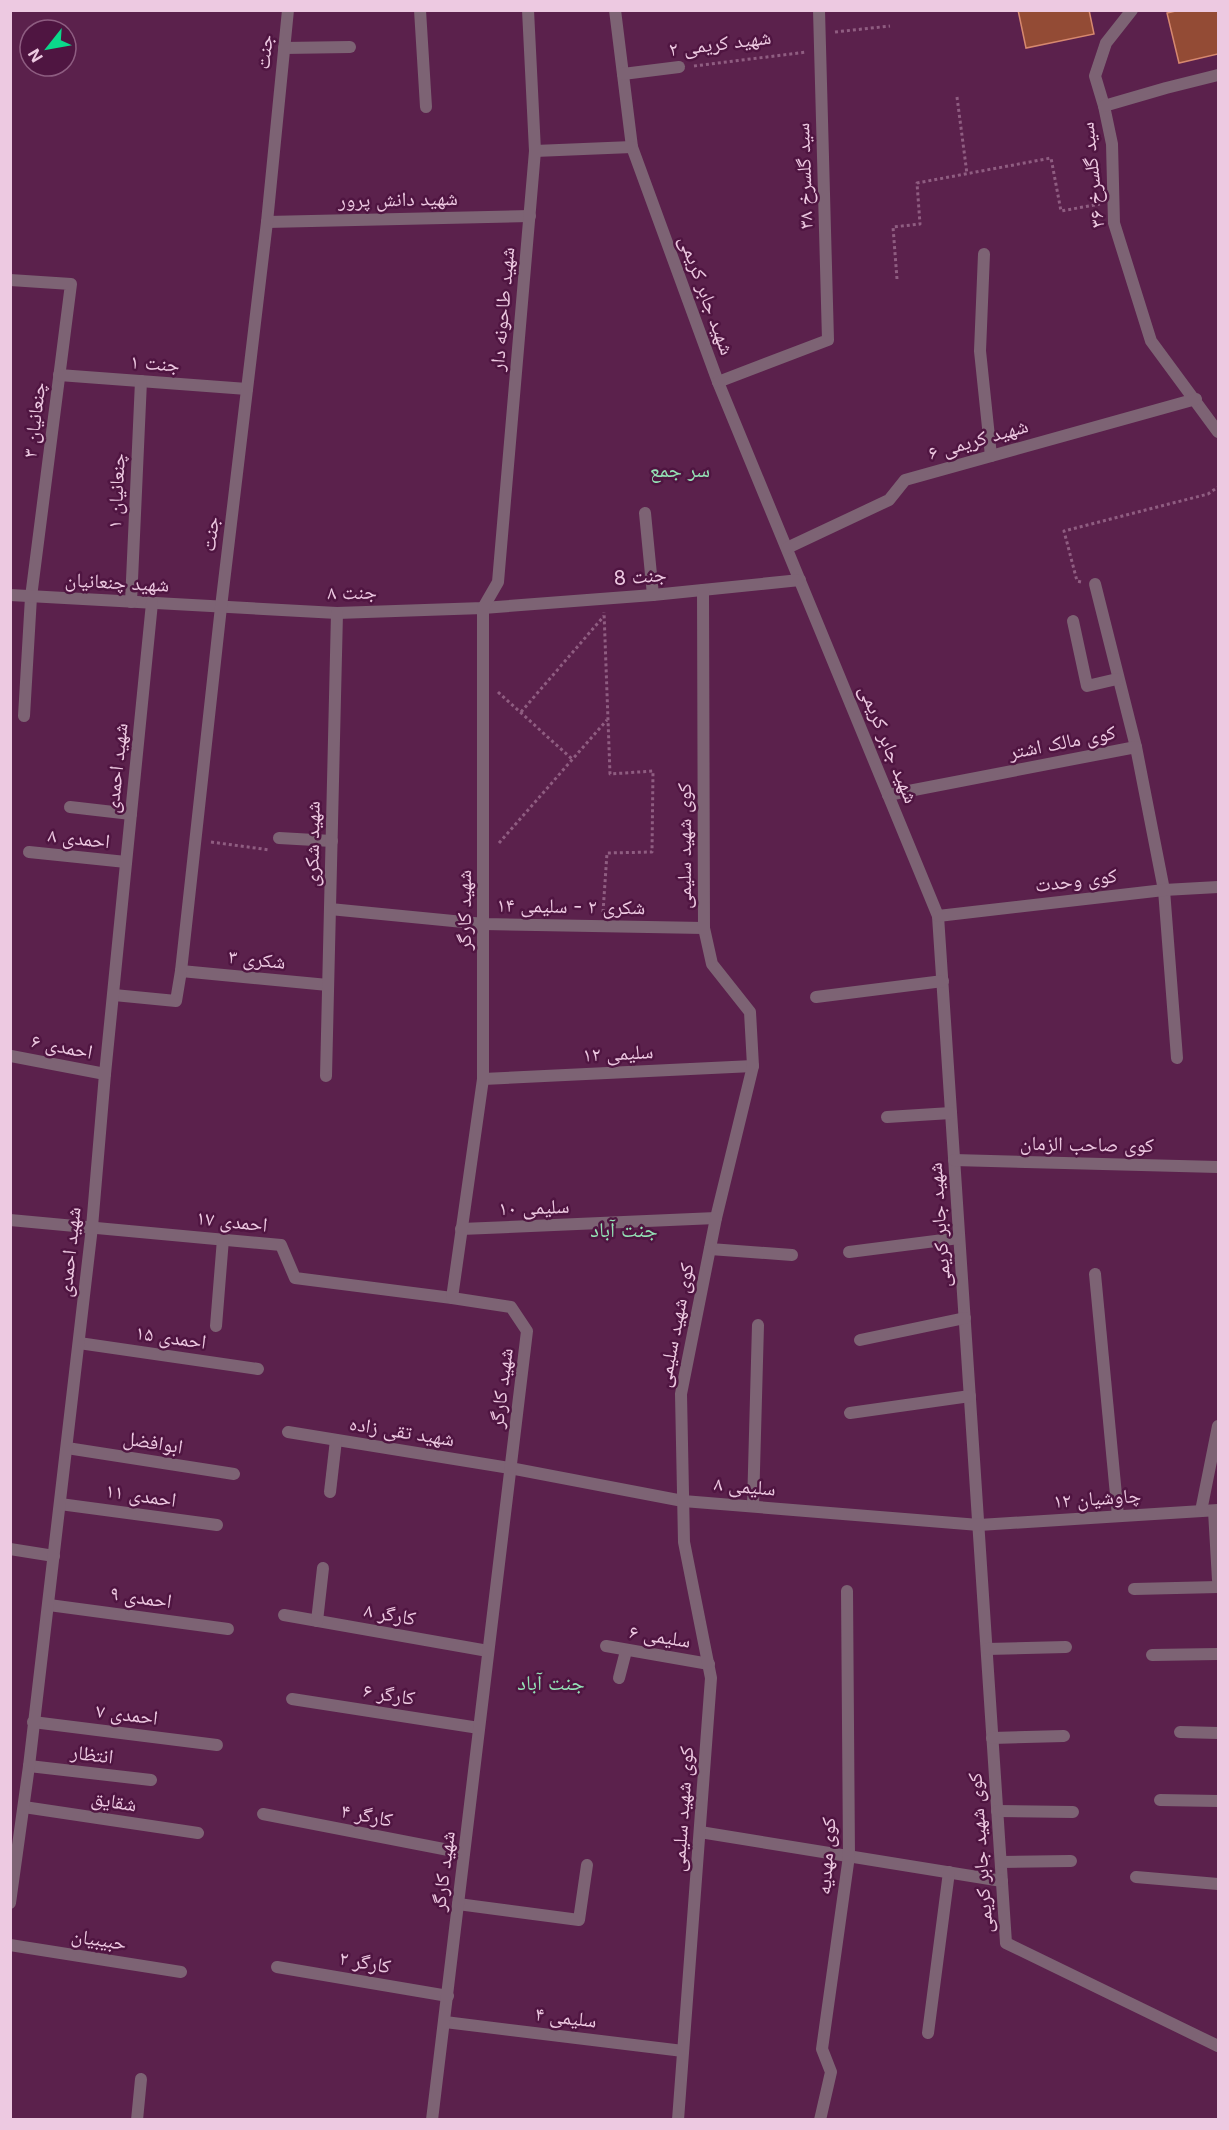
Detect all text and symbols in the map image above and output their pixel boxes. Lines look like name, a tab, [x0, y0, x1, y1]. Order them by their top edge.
north arrow	[18, 18, 78, 78]
street label: شهید کریمی ۲	[667, 25, 773, 61]
street label: جنت	[250, 33, 278, 71]
text: N	[23, 45, 47, 66]
street label: سید گلسرخ ۳۶	[1075, 121, 1110, 229]
street label: سید گلسرخ ۳۸	[790, 122, 819, 230]
street label: شهید دانش پرور	[337, 186, 458, 212]
street label: شهید جابر کریمی	[674, 232, 740, 358]
street label: شهيد طاحونه دار	[485, 246, 519, 373]
street label: جنت ۱	[129, 349, 181, 377]
street label: چنعانیان ۳	[17, 381, 51, 459]
street label: شهید کریمی ۶	[925, 413, 1031, 465]
street label: چنعانیان ۱	[102, 452, 130, 530]
district label: سر جمع	[650, 457, 710, 483]
street label: جنت	[196, 515, 224, 553]
street label: جنت 8	[613, 562, 668, 590]
street label: شهید چنعانیان	[64, 567, 170, 597]
street label: جنت ۸	[327, 580, 377, 604]
street label: شهید جابر کریمی	[854, 681, 924, 807]
street label: کوی مالک اشتر	[1006, 720, 1118, 764]
street label: شهید احمدی	[99, 722, 133, 814]
street label: کوی شهید سلیمی	[672, 783, 696, 909]
street label: شهید شکری	[299, 801, 325, 887]
street label: احمدی ۸	[47, 823, 111, 853]
street label: کوی وحدت	[1034, 863, 1118, 897]
street label: شهید کارگر	[452, 870, 476, 951]
street label: شکری ۲ - سلیمی ۱۴	[496, 893, 646, 919]
street label: شکری ۳	[227, 944, 287, 974]
street label: احمدی ۶	[29, 1028, 95, 1064]
street label: سلیمی ۱۲	[582, 1039, 654, 1067]
street label: کوی صاحب الزمان	[1020, 1131, 1154, 1157]
street label: شهید جابر کریمی	[923, 1162, 955, 1288]
street label: سلیمی ۱۰	[498, 1194, 570, 1220]
street label: احمدی ۱۷	[195, 1205, 269, 1237]
street label: شهید احمدی	[52, 1206, 86, 1298]
district label: جنت آباد	[590, 1217, 658, 1242]
street label: کوی شهید سلیمی	[651, 1261, 699, 1389]
street label: احمدی ۱۵	[134, 1320, 208, 1354]
street label: شهید کارگر	[484, 1347, 518, 1430]
street label: شهید تقی زاده	[348, 1411, 456, 1451]
street label: ابوافضل	[121, 1425, 185, 1459]
street label: سلیمی ۸	[713, 1471, 777, 1501]
street label: احمدی ۱۱	[104, 1478, 178, 1512]
street label: چاوشیان ۱۲	[1052, 1483, 1142, 1513]
street label: احمدی ۹	[109, 1581, 173, 1613]
street label: کارگر ۸	[362, 1598, 418, 1630]
street label: سلیمی ۶	[628, 1619, 692, 1653]
district label: جنت آباد	[517, 1670, 585, 1695]
street label: کارگر ۶	[361, 1678, 417, 1710]
street label: احمدی ۷	[95, 1698, 159, 1730]
street label: انتظار	[68, 1739, 115, 1769]
street label: کوی شهید سلیمی	[666, 1745, 698, 1873]
street label: کوی شهید جابر کریمی	[962, 1772, 998, 1934]
street label: شقایق	[90, 1786, 138, 1816]
street label: کارگر ۴	[339, 1798, 395, 1832]
street label: کوی مهدیه	[811, 1816, 841, 1896]
street label: شهید کارگر	[426, 1830, 460, 1913]
street label: حبیبیان	[70, 1923, 129, 1955]
street label: کارگر ۲	[337, 1946, 393, 1978]
street label: سلیمی ۴	[534, 2001, 598, 2033]

